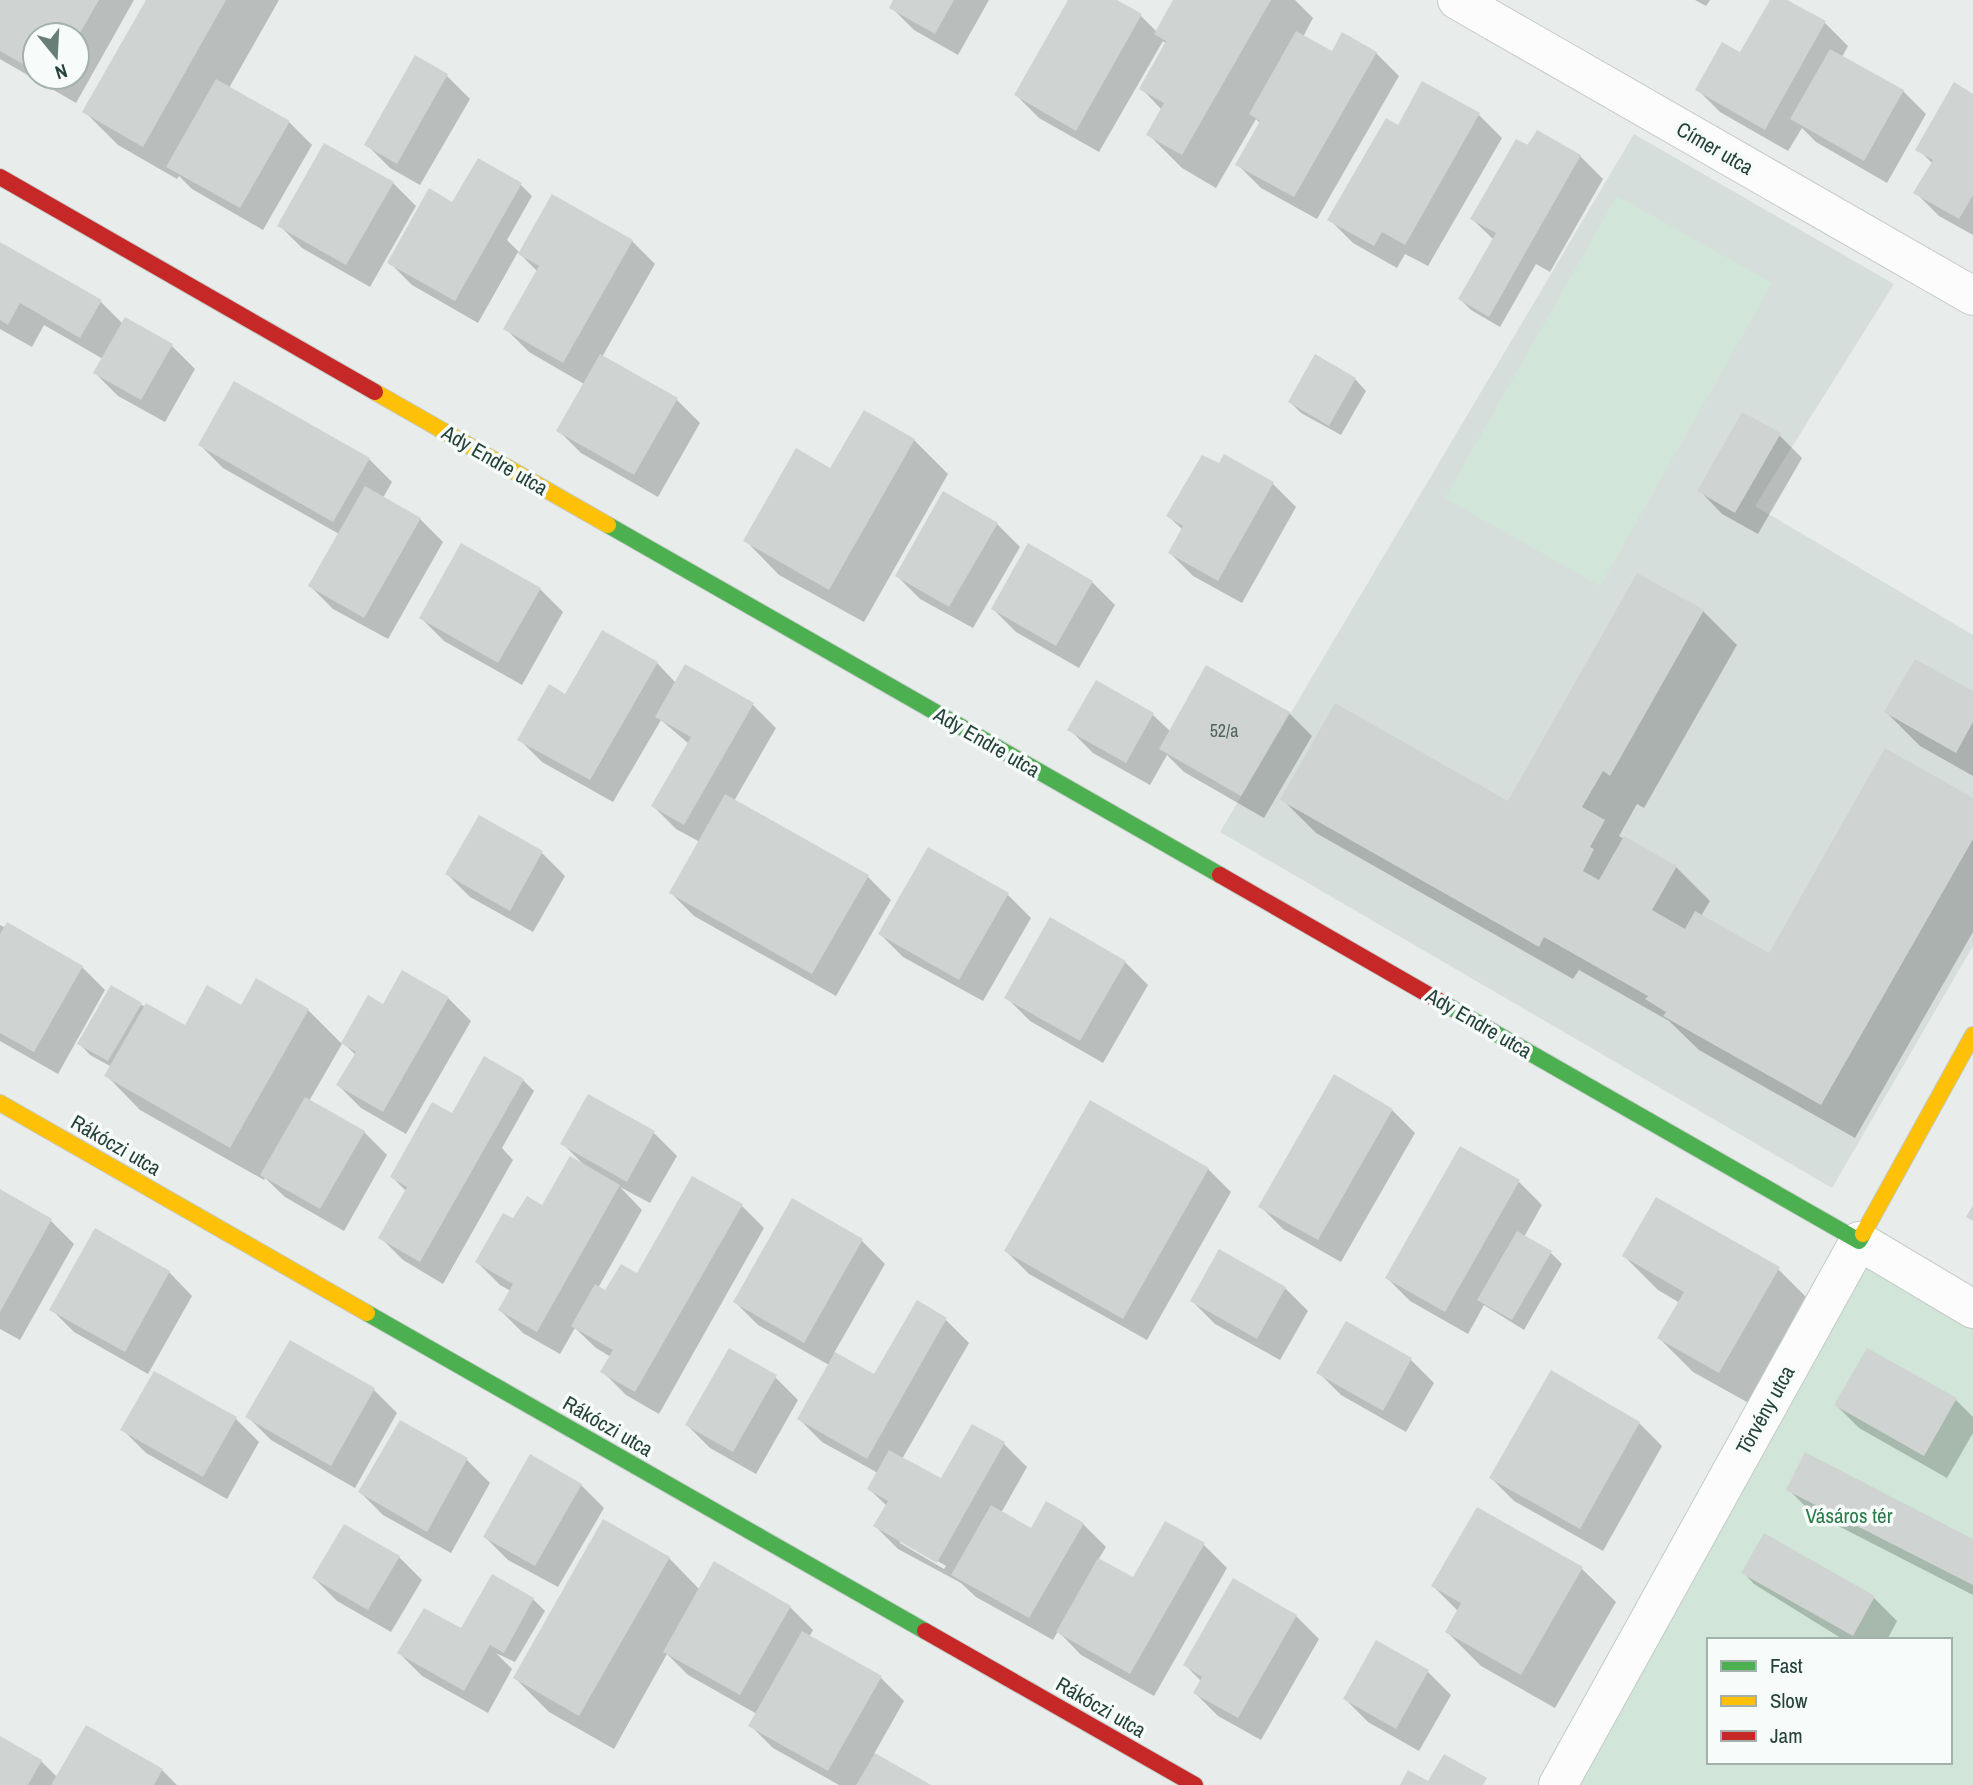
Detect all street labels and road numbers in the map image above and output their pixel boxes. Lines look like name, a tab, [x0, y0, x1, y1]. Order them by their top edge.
street label: Címer utca	[1671, 114, 1759, 182]
street label: Ady Endre utca	[436, 418, 554, 502]
street label: Ady Endre utca	[928, 700, 1046, 784]
street label: Ady Endre utca	[1420, 981, 1538, 1065]
street label: Rákóczi utca	[66, 1108, 167, 1183]
street label: Törvény utca	[1729, 1360, 1802, 1460]
street label: Rákóczi utca	[558, 1389, 659, 1464]
street label: Rákóczi utca	[1051, 1670, 1152, 1745]

